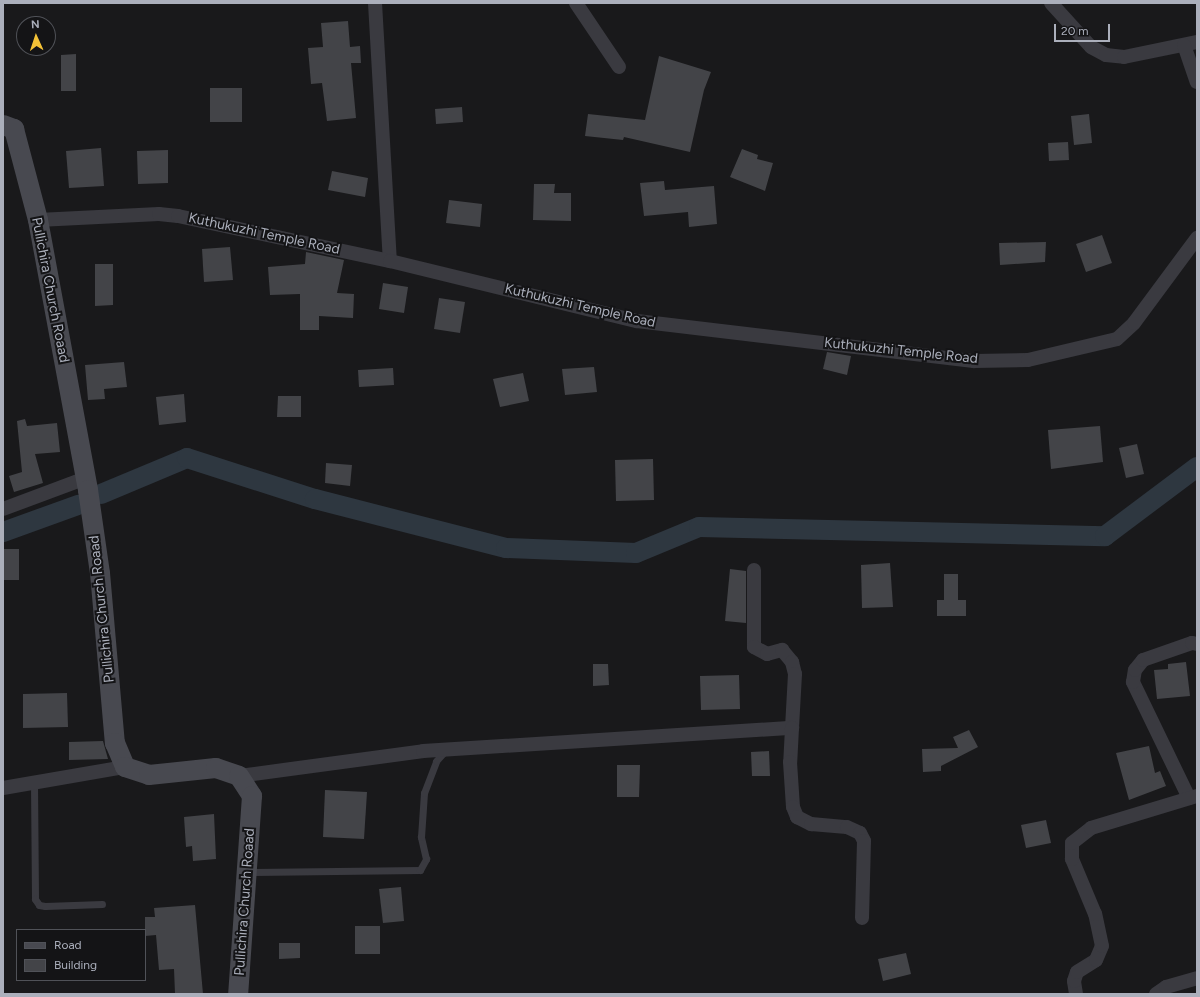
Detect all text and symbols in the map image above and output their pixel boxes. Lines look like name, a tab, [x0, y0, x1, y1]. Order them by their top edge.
north arrow	[16, 16, 56, 56]
scale bar	[1056, 16, 1112, 42]
text: N	[31, 18, 40, 31]
text: 20 m	[1061, 24, 1089, 38]
street label: Kuthukuzhi Temple Road	[187, 210, 341, 258]
street label: Pullichira Church Roaad	[28, 216, 72, 364]
street label: Kuthukuzhi Temple Road	[503, 280, 657, 332]
street label: Kuthukuzhi Temple Road	[823, 335, 979, 367]
street label: Pullichira Church Roaad	[86, 535, 118, 683]
street label: Pullichira Church Roaad	[231, 828, 259, 976]
legend	[16, 929, 146, 981]
text: Road	[54, 938, 82, 952]
text: Building	[54, 958, 97, 972]

